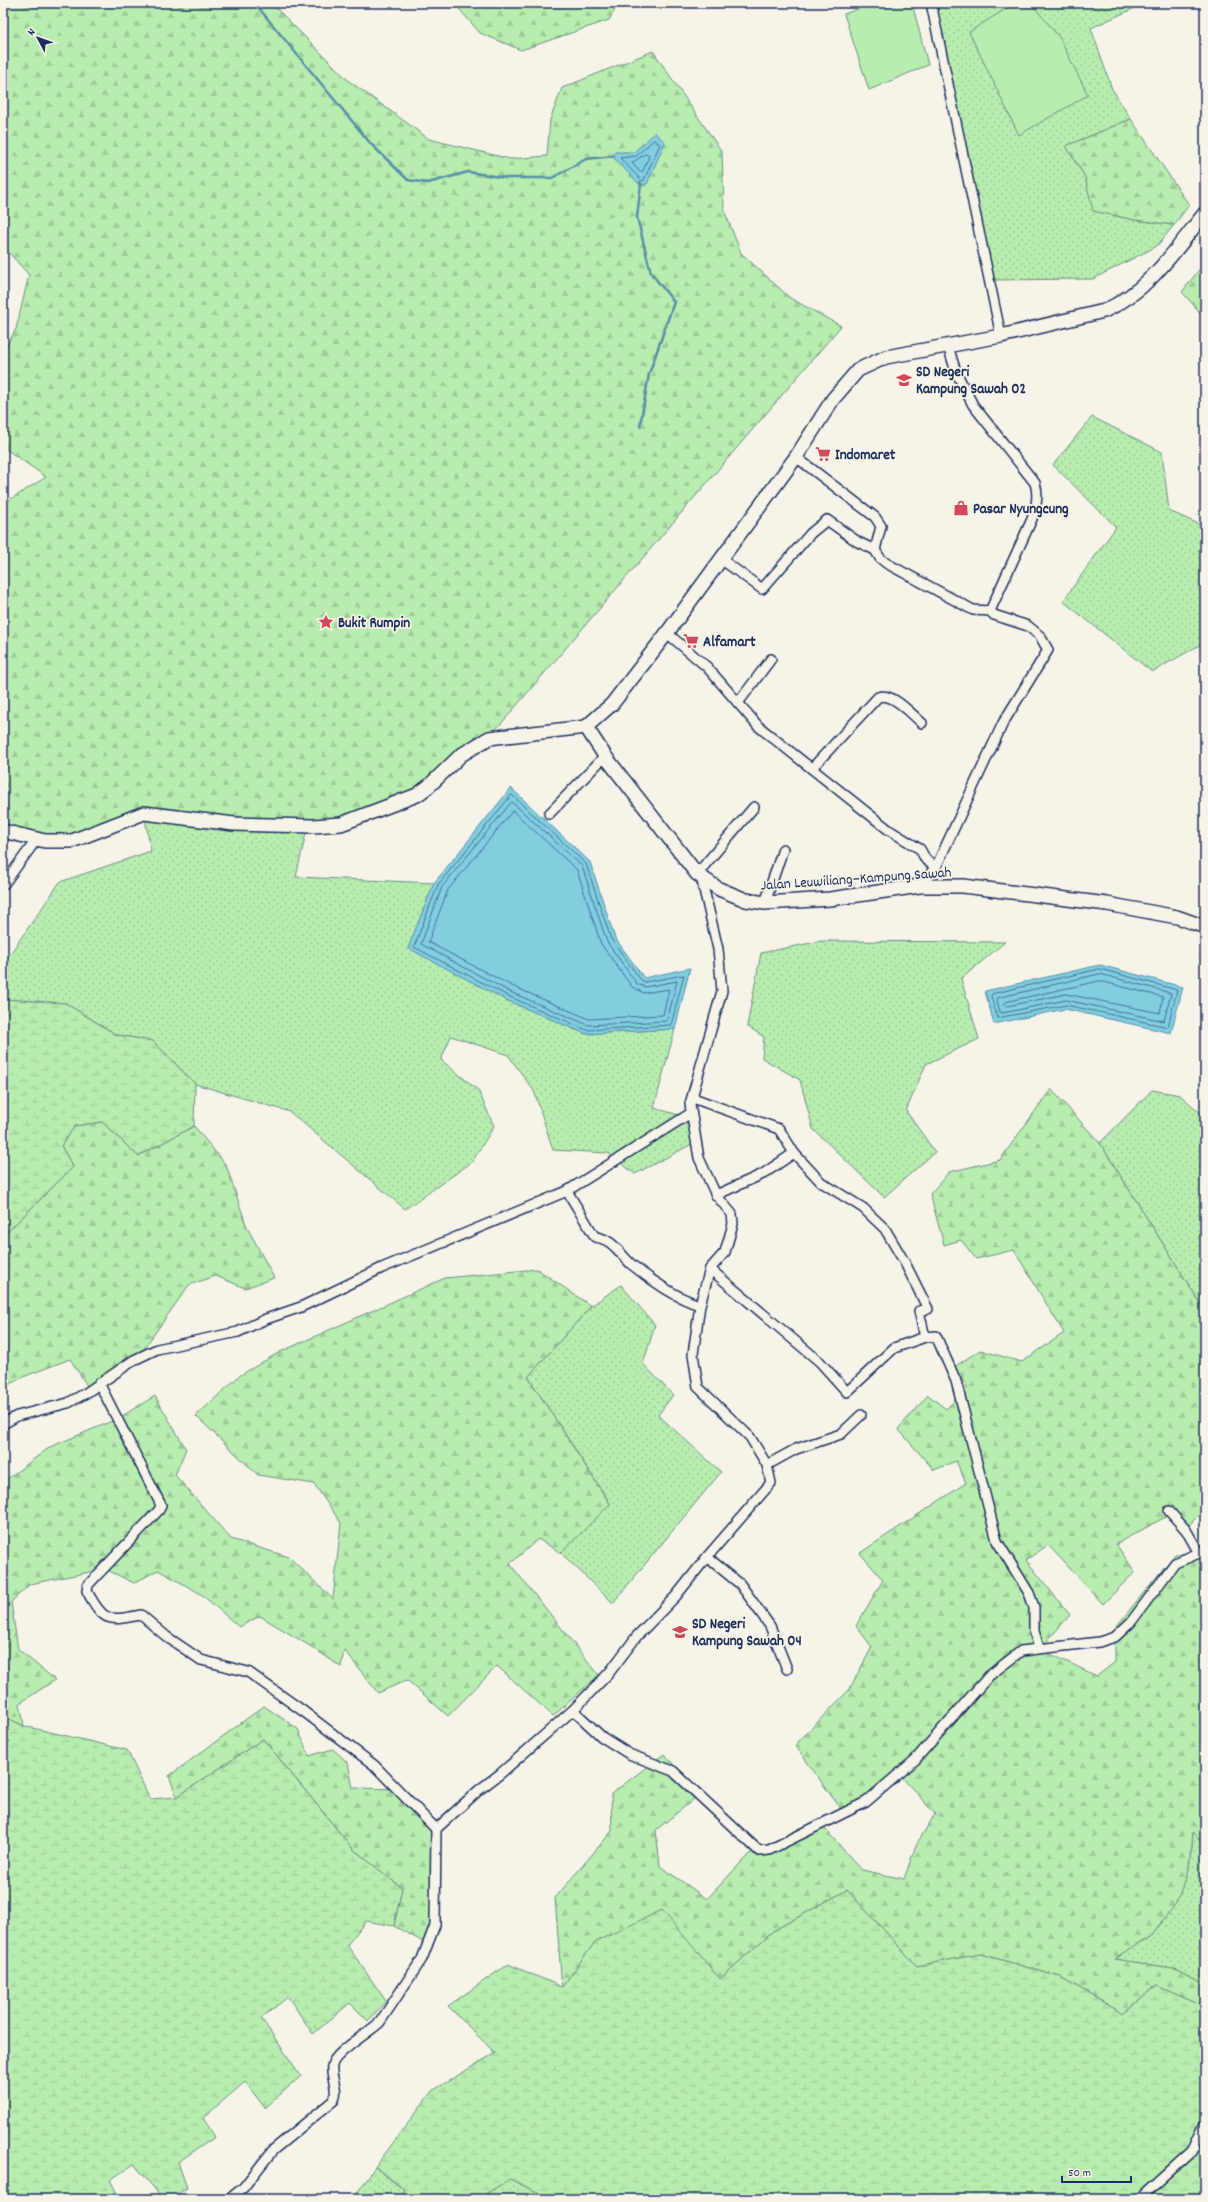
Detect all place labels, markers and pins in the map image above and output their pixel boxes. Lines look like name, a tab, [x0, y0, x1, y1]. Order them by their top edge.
place label: SD Negeri Kampung Sawah 02	[916, 362, 1026, 401]
school or university icon: SD Negeri Kampung Sawah 02	[895, 371, 913, 389]
supermarket icon: Indomaret	[814, 445, 832, 463]
place label: Indomaret	[835, 445, 896, 467]
shop icon: Pasar Nyungcung	[952, 499, 970, 517]
place label: Pasar Nyungcung	[973, 499, 1069, 521]
place icon: Bukit Rumpin	[317, 613, 335, 631]
place label: Bukit Rumpin	[338, 613, 410, 635]
supermarket icon: Alfamart	[682, 632, 700, 650]
place label: Alfamart	[703, 632, 756, 654]
place label: SD Negeri Kampung Sawah 04	[692, 1614, 802, 1653]
school or university icon: SD Negeri Kampung Sawah 04	[671, 1623, 689, 1641]

